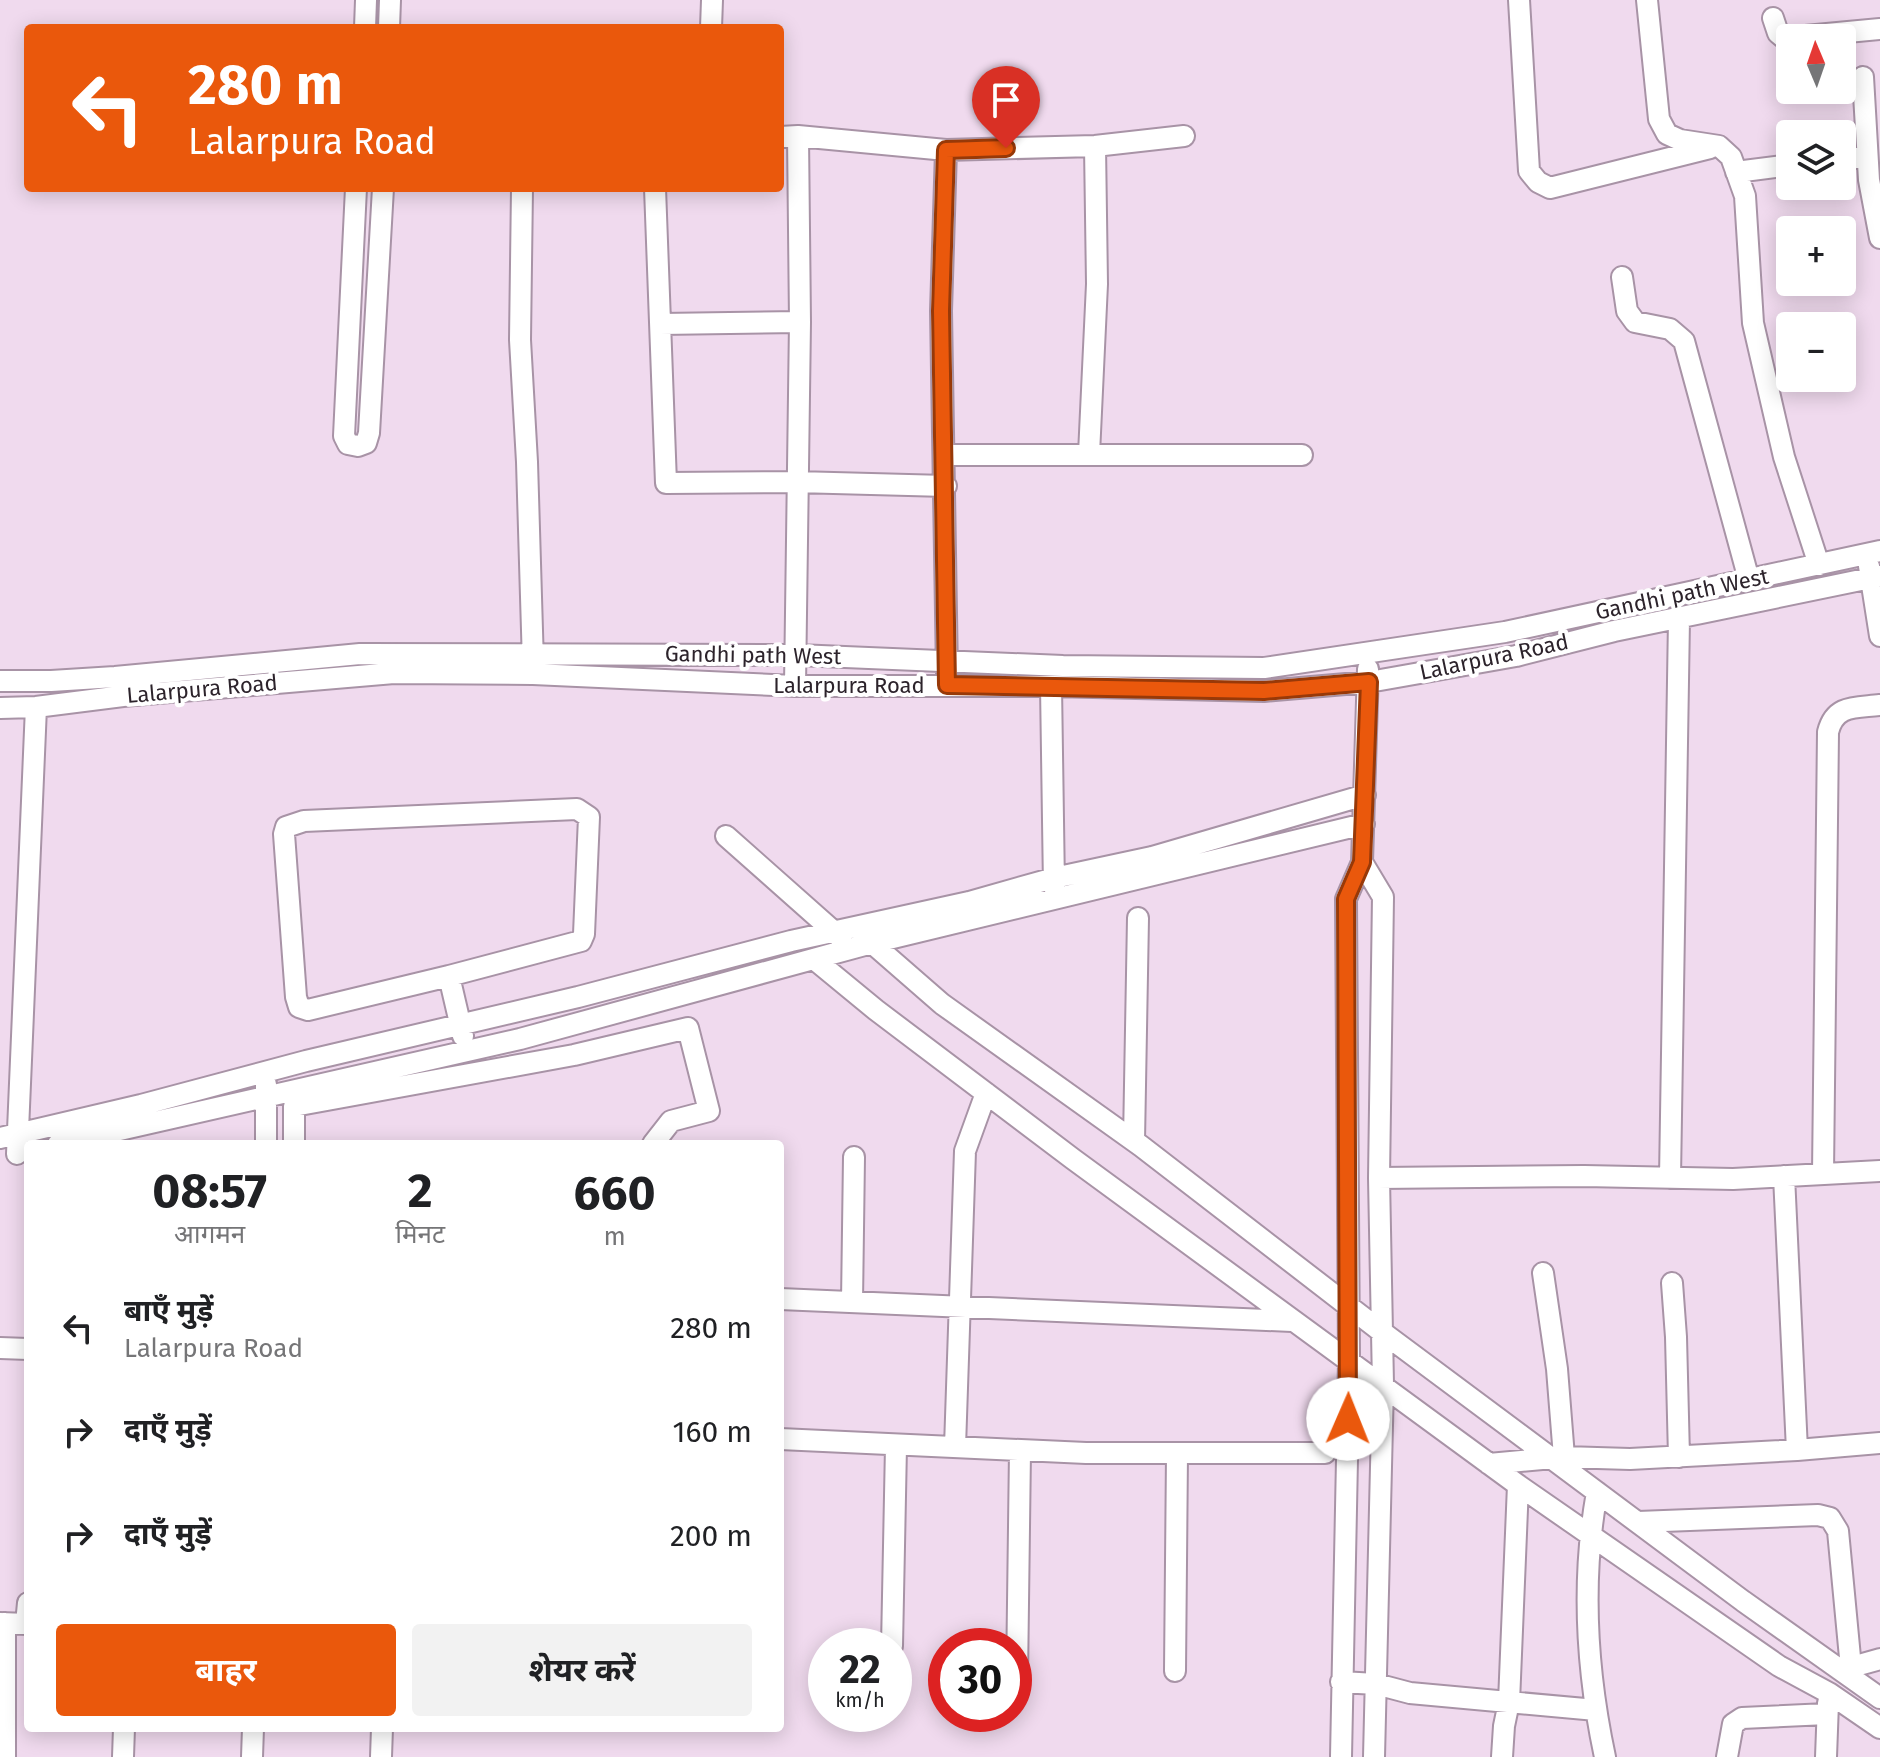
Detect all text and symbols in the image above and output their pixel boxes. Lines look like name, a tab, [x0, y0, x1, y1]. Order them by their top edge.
north arrow	[1776, 24, 1856, 104]
map controls	[1776, 24, 1856, 392]
text: 280 m	[188, 52, 343, 119]
icon: left	[56, 56, 160, 160]
pin	[972, 66, 1040, 148]
icon: arrive	[984, 78, 1028, 122]
text: Lalarpura Road	[188, 120, 436, 164]
button: layers	[1776, 120, 1856, 200]
button: +	[1776, 216, 1856, 296]
button: −	[1776, 312, 1856, 392]
street label: Gandhi path West	[1593, 562, 1771, 626]
street label: Lalarpura Road	[1417, 628, 1571, 686]
street label: Gandhi path West	[665, 640, 842, 670]
street label: Lalarpura Road	[125, 669, 279, 709]
street label: Lalarpura Road	[773, 672, 925, 699]
text: 08:57	[152, 1162, 267, 1220]
text: 2	[408, 1162, 433, 1220]
text: 660	[573, 1164, 656, 1222]
text: आगमन	[174, 1219, 245, 1250]
text: मिनट	[395, 1219, 445, 1250]
text: m	[603, 1221, 626, 1252]
text: बाएँ मुड़ें	[124, 1293, 213, 1329]
icon: left	[56, 1306, 100, 1350]
text: 280 m	[670, 1310, 752, 1346]
text: Lalarpura Road	[124, 1333, 303, 1364]
position arrow	[1306, 1377, 1390, 1461]
icon: right	[56, 1410, 100, 1454]
text: दाएँ मुड़ें	[124, 1412, 212, 1448]
text: 160 m	[673, 1414, 752, 1450]
icon: right	[56, 1514, 100, 1558]
text: दाएँ मुड़ें	[124, 1516, 212, 1552]
text: 200 m	[670, 1518, 752, 1554]
button: बाहर	[56, 1624, 396, 1716]
button: शेयर करें	[412, 1624, 752, 1716]
speed limit sign: 30	[928, 1628, 1032, 1732]
text: 22	[839, 1646, 881, 1694]
text: km/h	[835, 1688, 885, 1712]

